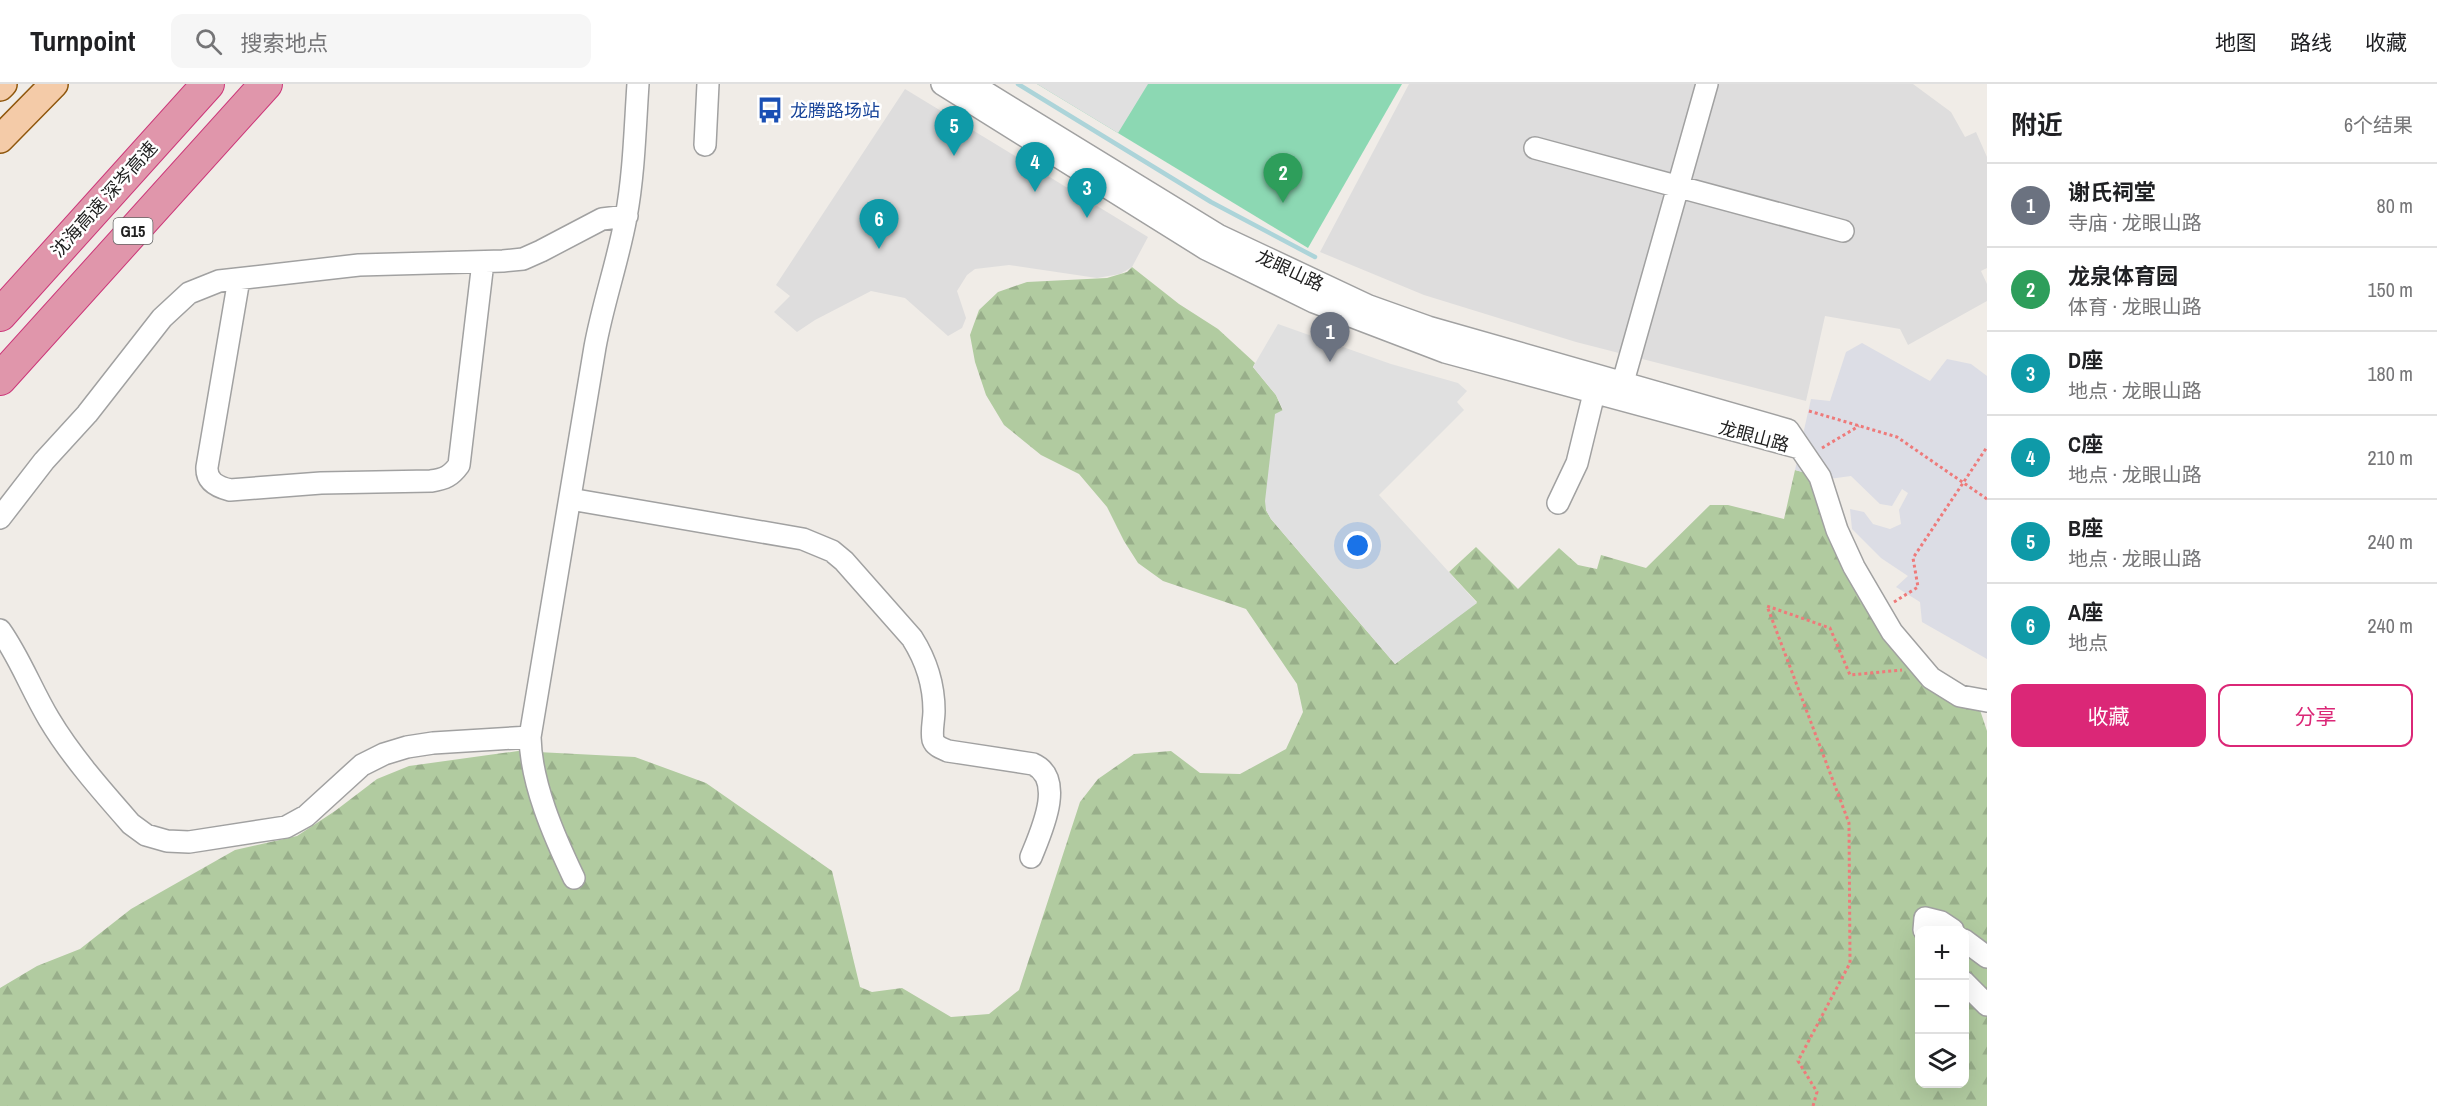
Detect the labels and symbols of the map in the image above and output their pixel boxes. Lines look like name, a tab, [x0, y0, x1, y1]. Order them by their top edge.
bus stop icon: 龙腾路场站	[755, 95, 785, 125]
place label: 龙腾路场站	[790, 98, 880, 123]
pin: 5	[934, 106, 974, 156]
street label: 沈海高速 深岑高速	[45, 136, 163, 262]
pin: 4	[1016, 142, 1054, 192]
pin: 2	[1264, 154, 1302, 203]
pin: 3	[1068, 168, 1106, 218]
pin: 6	[860, 200, 898, 249]
road number: G15	[114, 218, 152, 244]
street label: 龙眼山路	[1252, 243, 1328, 297]
pin: 1	[1310, 312, 1350, 362]
street label: 龙眼山路	[1716, 415, 1792, 457]
your location	[1343, 531, 1372, 560]

